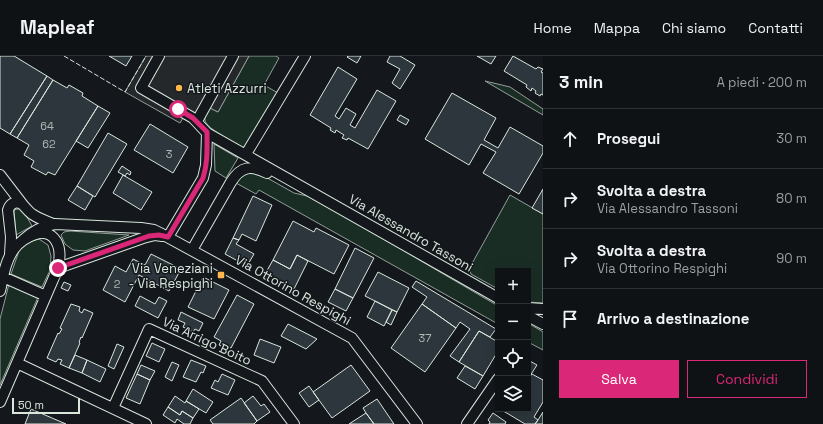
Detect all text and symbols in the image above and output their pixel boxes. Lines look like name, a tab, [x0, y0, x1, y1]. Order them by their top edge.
text: Mapleaf	[20, 15, 94, 40]
text: Home	[534, 19, 572, 37]
text: Mappa	[594, 19, 640, 37]
text: Chi siamo	[662, 19, 726, 37]
text: Contatti	[748, 19, 803, 37]
text: 3 min	[559, 71, 603, 93]
text: A piedi · 200 m	[717, 74, 807, 91]
place label: Atleti Azzurri	[187, 80, 267, 97]
marker: Atleti Azzurri	[174, 83, 184, 93]
route start	[169, 100, 187, 118]
house number: 64	[40, 119, 54, 133]
icon: ahead	[559, 128, 581, 150]
text: Prosegui	[597, 129, 660, 148]
text: 30 m	[776, 130, 807, 147]
house number: 62	[42, 137, 56, 151]
house number: 3	[166, 147, 173, 161]
text: Svolta a destra	[597, 181, 706, 200]
icon: right	[559, 188, 581, 210]
street label: Via Alessandro Tassoni	[346, 190, 476, 276]
text: 80 m	[776, 190, 807, 207]
text: Via Alessandro Tassoni	[597, 200, 738, 217]
text: Svolta a destra	[597, 241, 706, 260]
icon: right	[559, 248, 581, 270]
text: 90 m	[776, 250, 807, 267]
street label: Via Ottorino Respighi	[232, 251, 354, 329]
route end	[49, 259, 67, 277]
place label: Via Veneziani - Via Respighi	[128, 260, 213, 292]
text: Via Ottorino Respighi	[597, 260, 727, 277]
map controls	[495, 268, 531, 412]
button: +	[495, 268, 531, 304]
marker: Via Veneziani - Via Respighi	[216, 270, 226, 280]
house number: 2	[114, 277, 121, 291]
button: −	[495, 304, 531, 340]
icon: arrive	[559, 308, 581, 330]
text: Arrivo a destinazione	[597, 309, 749, 328]
street label: Via Arrigo Boito	[160, 313, 254, 369]
house number: 37	[419, 331, 431, 345]
button: locate	[495, 340, 531, 376]
button: Salva	[559, 360, 679, 398]
button: Condividi	[687, 360, 807, 398]
button: layers	[495, 376, 531, 412]
scale bar	[12, 396, 80, 415]
text: 50 m	[18, 398, 44, 412]

